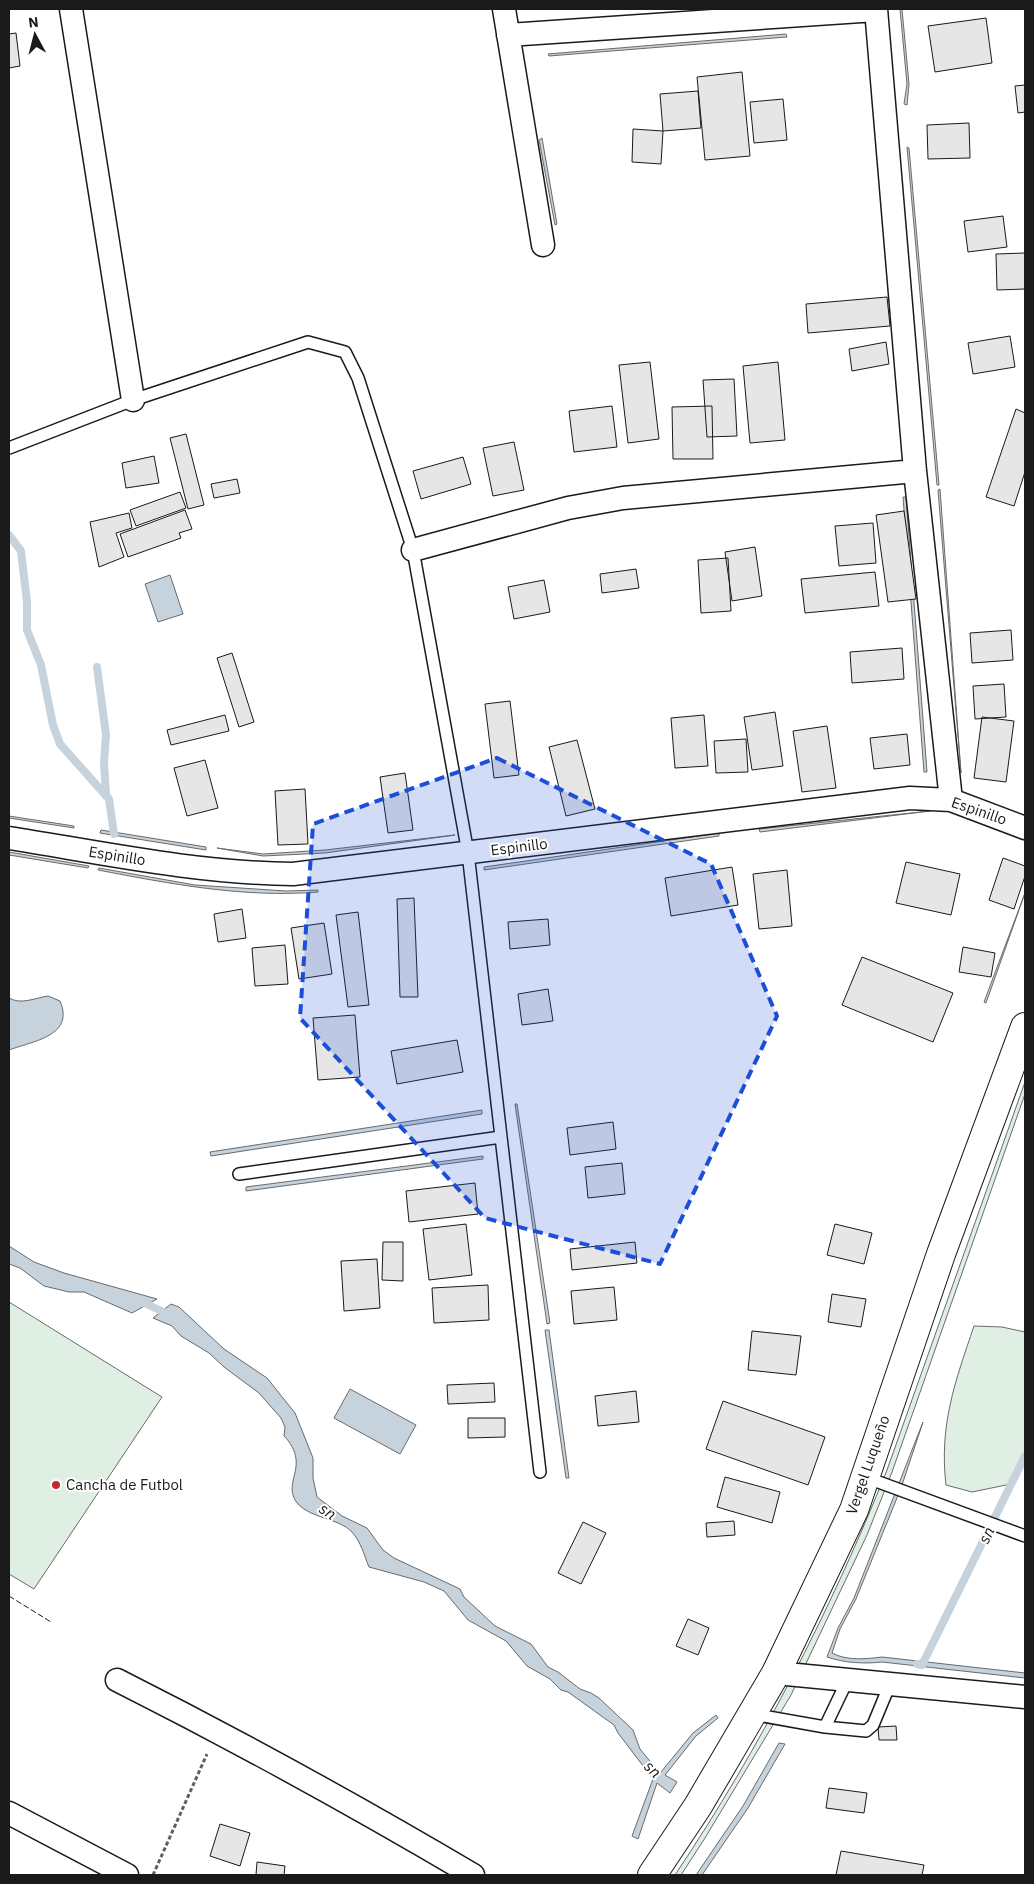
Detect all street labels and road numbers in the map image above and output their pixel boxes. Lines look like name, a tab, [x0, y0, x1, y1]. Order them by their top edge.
street label: Espinillo	[949, 792, 1009, 829]
street label: Espinillo	[489, 834, 549, 859]
street label: Espinillo	[87, 842, 147, 869]
street label: Vergel Luqueño	[842, 1413, 893, 1517]

